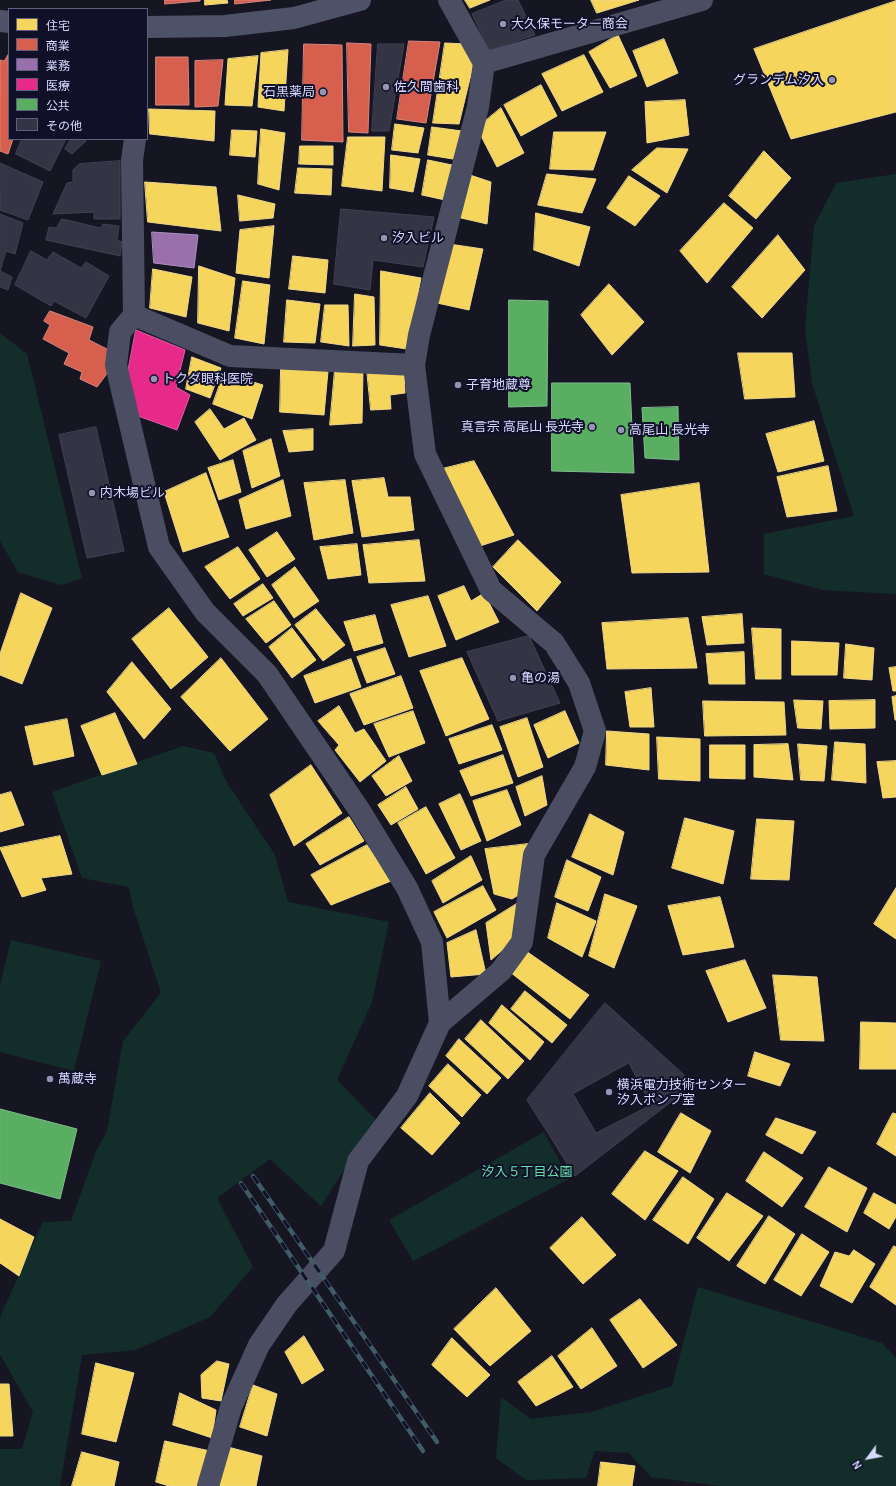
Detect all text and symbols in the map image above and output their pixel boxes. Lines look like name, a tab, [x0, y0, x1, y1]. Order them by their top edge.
legend	[8, 8, 148, 140]
place label: 大久保モーター商会	[511, 16, 628, 32]
text: 住宅	[46, 19, 70, 33]
marker: 大久保モーター商会	[498, 19, 508, 29]
text: 商業	[46, 39, 70, 53]
text: 業務	[46, 59, 70, 73]
place label: グランデム汐入	[733, 72, 824, 88]
marker: グランデム汐入	[827, 75, 837, 85]
text: 医療	[46, 79, 70, 93]
place label: 佐久間歯科	[394, 79, 459, 95]
marker: 佐久間歯科	[381, 82, 391, 92]
place label: 石黒薬局	[263, 84, 315, 100]
marker: 石黒薬局	[318, 87, 328, 97]
text: 公共	[46, 99, 70, 113]
text: その他	[46, 119, 82, 133]
place label: 汐入ビル	[392, 230, 444, 246]
marker: 汐入ビル	[379, 233, 389, 243]
place label: トクダ眼科医院	[162, 371, 253, 387]
marker: トクダ眼科医院	[149, 374, 159, 384]
place label: 子育地蔵尊	[466, 377, 531, 393]
marker: 子育地蔵尊	[453, 380, 463, 390]
place label: 真言宗 高尾山 長光寺	[461, 419, 584, 435]
marker: 真言宗 高尾山 長光寺	[587, 422, 597, 432]
place label: 高尾山 長光寺	[629, 422, 710, 438]
marker: 高尾山 長光寺	[616, 425, 626, 435]
place label: 内木場ビル	[100, 485, 165, 501]
marker: 内木場ビル	[87, 488, 97, 498]
place label: 亀の湯	[521, 670, 560, 686]
marker: 亀の湯	[508, 673, 518, 683]
place label: 萬蔵寺	[58, 1071, 97, 1087]
marker: 萬蔵寺	[45, 1074, 55, 1084]
place label: 横浜電力技術センター 汐入ポンプ室	[617, 1077, 747, 1108]
marker: 横浜電力技術センター 汐入ポンプ室	[604, 1087, 614, 1097]
park label: 汐入５丁目公園	[482, 1164, 572, 1180]
north arrow	[848, 1438, 888, 1478]
text: N	[850, 1458, 865, 1471]

